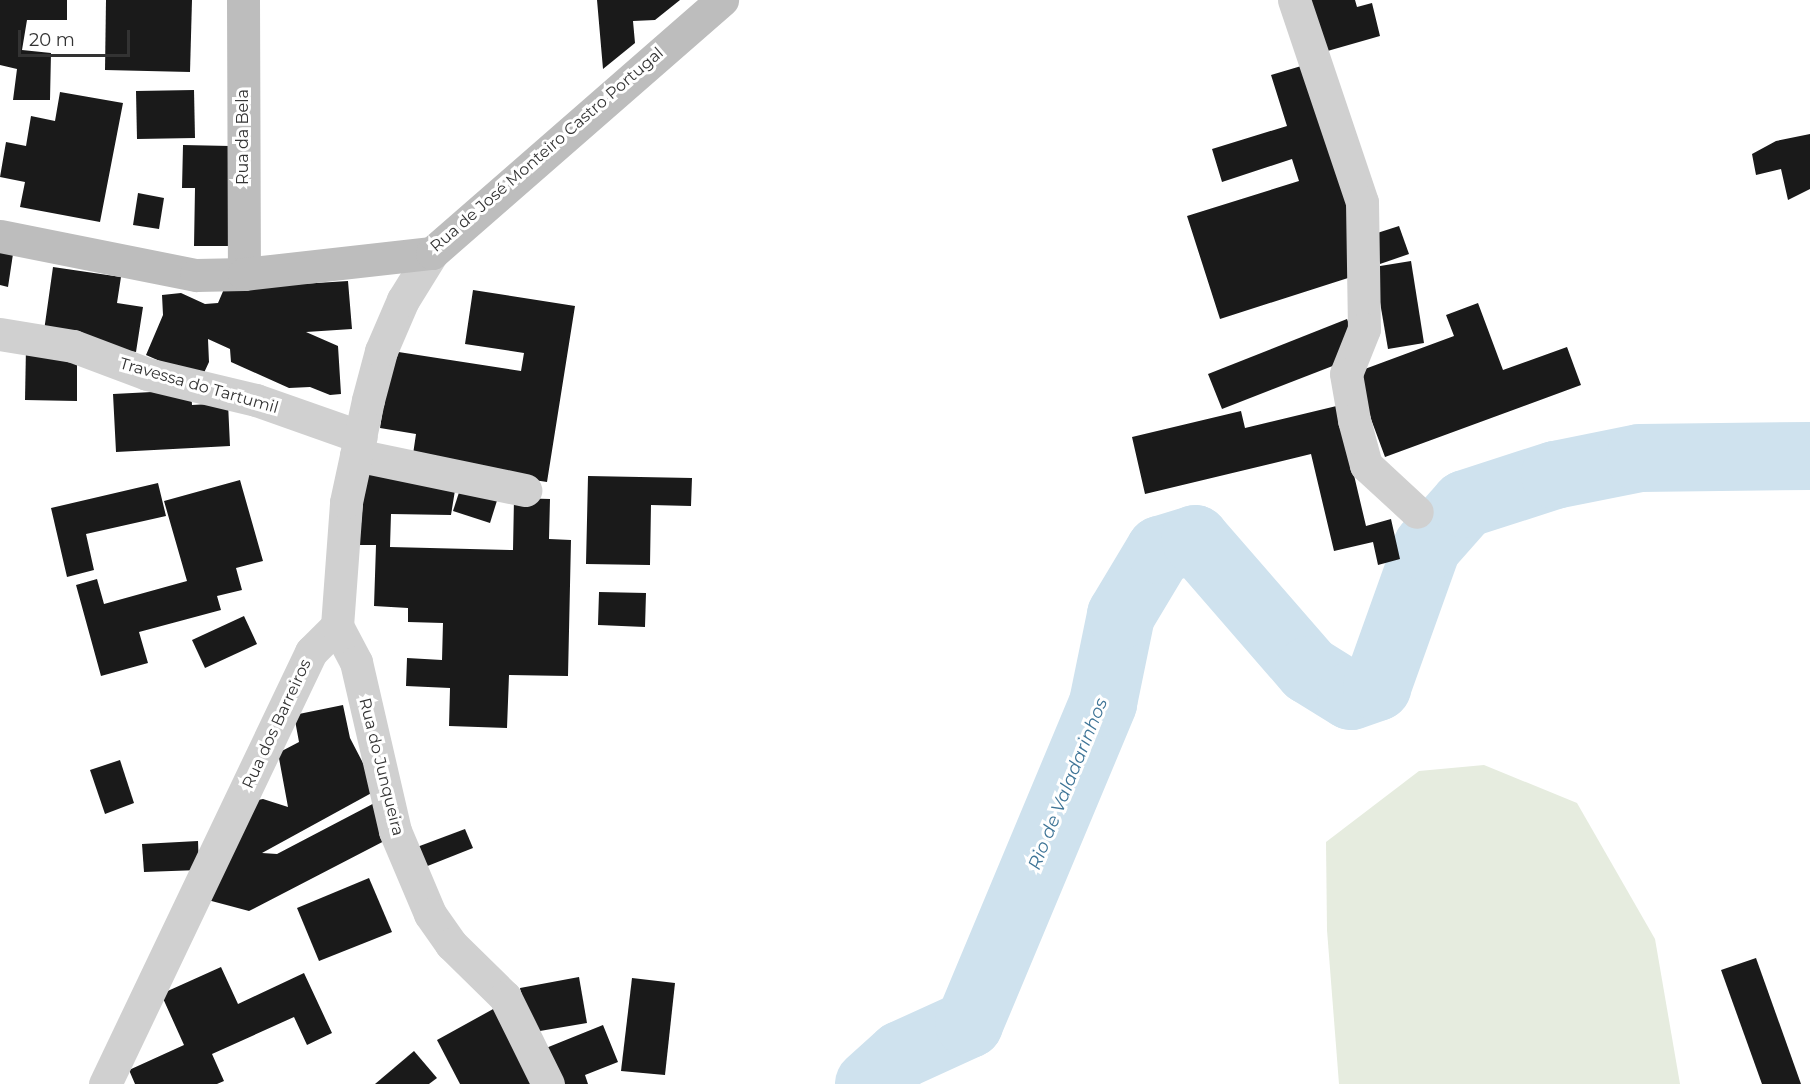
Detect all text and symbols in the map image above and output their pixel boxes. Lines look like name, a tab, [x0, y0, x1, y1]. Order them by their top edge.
scale bar	[21, 18, 134, 56]
text: 20 m	[29, 29, 75, 51]
street label: Rua de José Monteiro Castro Portugal	[427, 44, 667, 256]
street label: Rua da Bela	[233, 89, 253, 185]
street label: Travessa do Tartumil	[117, 354, 281, 418]
street label: Rua dos Barreiros	[239, 656, 315, 792]
water label: Rio de Valadarinhos	[1024, 695, 1112, 873]
street label: Rua do Junqueira	[355, 696, 407, 838]

